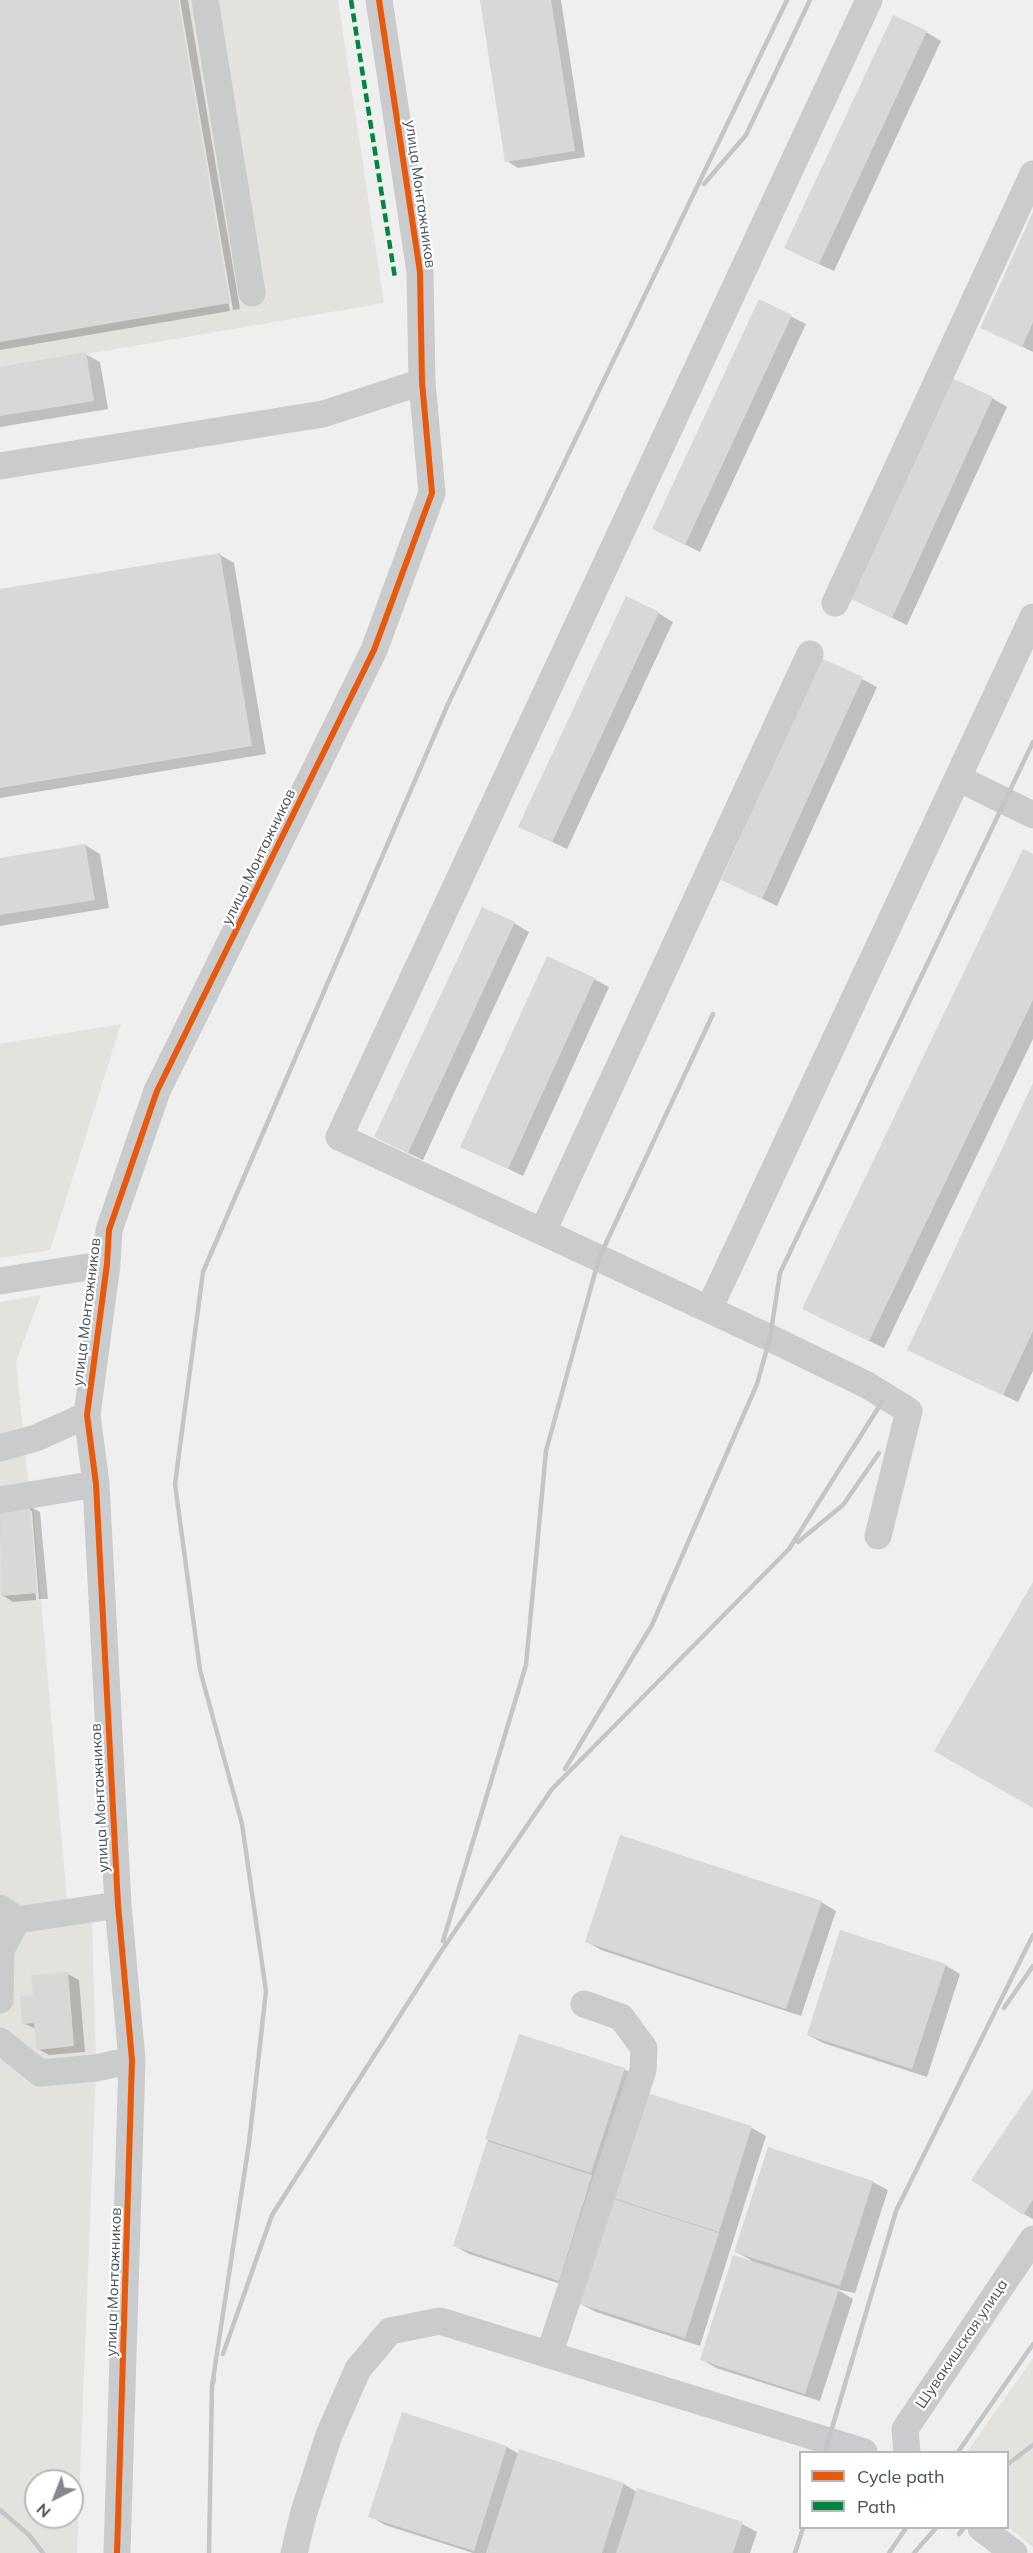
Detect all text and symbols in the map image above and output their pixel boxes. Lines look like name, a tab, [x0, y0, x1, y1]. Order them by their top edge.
street label: улица Монтажников	[401, 119, 439, 269]
street label: улица Монтажников	[218, 786, 300, 928]
street label: улица Монтажников	[69, 1237, 105, 1387]
street label: улица Монтажников	[87, 1723, 113, 1873]
street label: улица Монтажников	[102, 2207, 126, 2357]
street label: Шувакишская улица	[912, 2276, 1012, 2412]
legend	[799, 2451, 1009, 2529]
text: Cycle path	[857, 2465, 944, 2488]
north arrow	[24, 2469, 84, 2529]
text: Path	[857, 2495, 896, 2518]
text: N	[32, 2499, 54, 2522]

